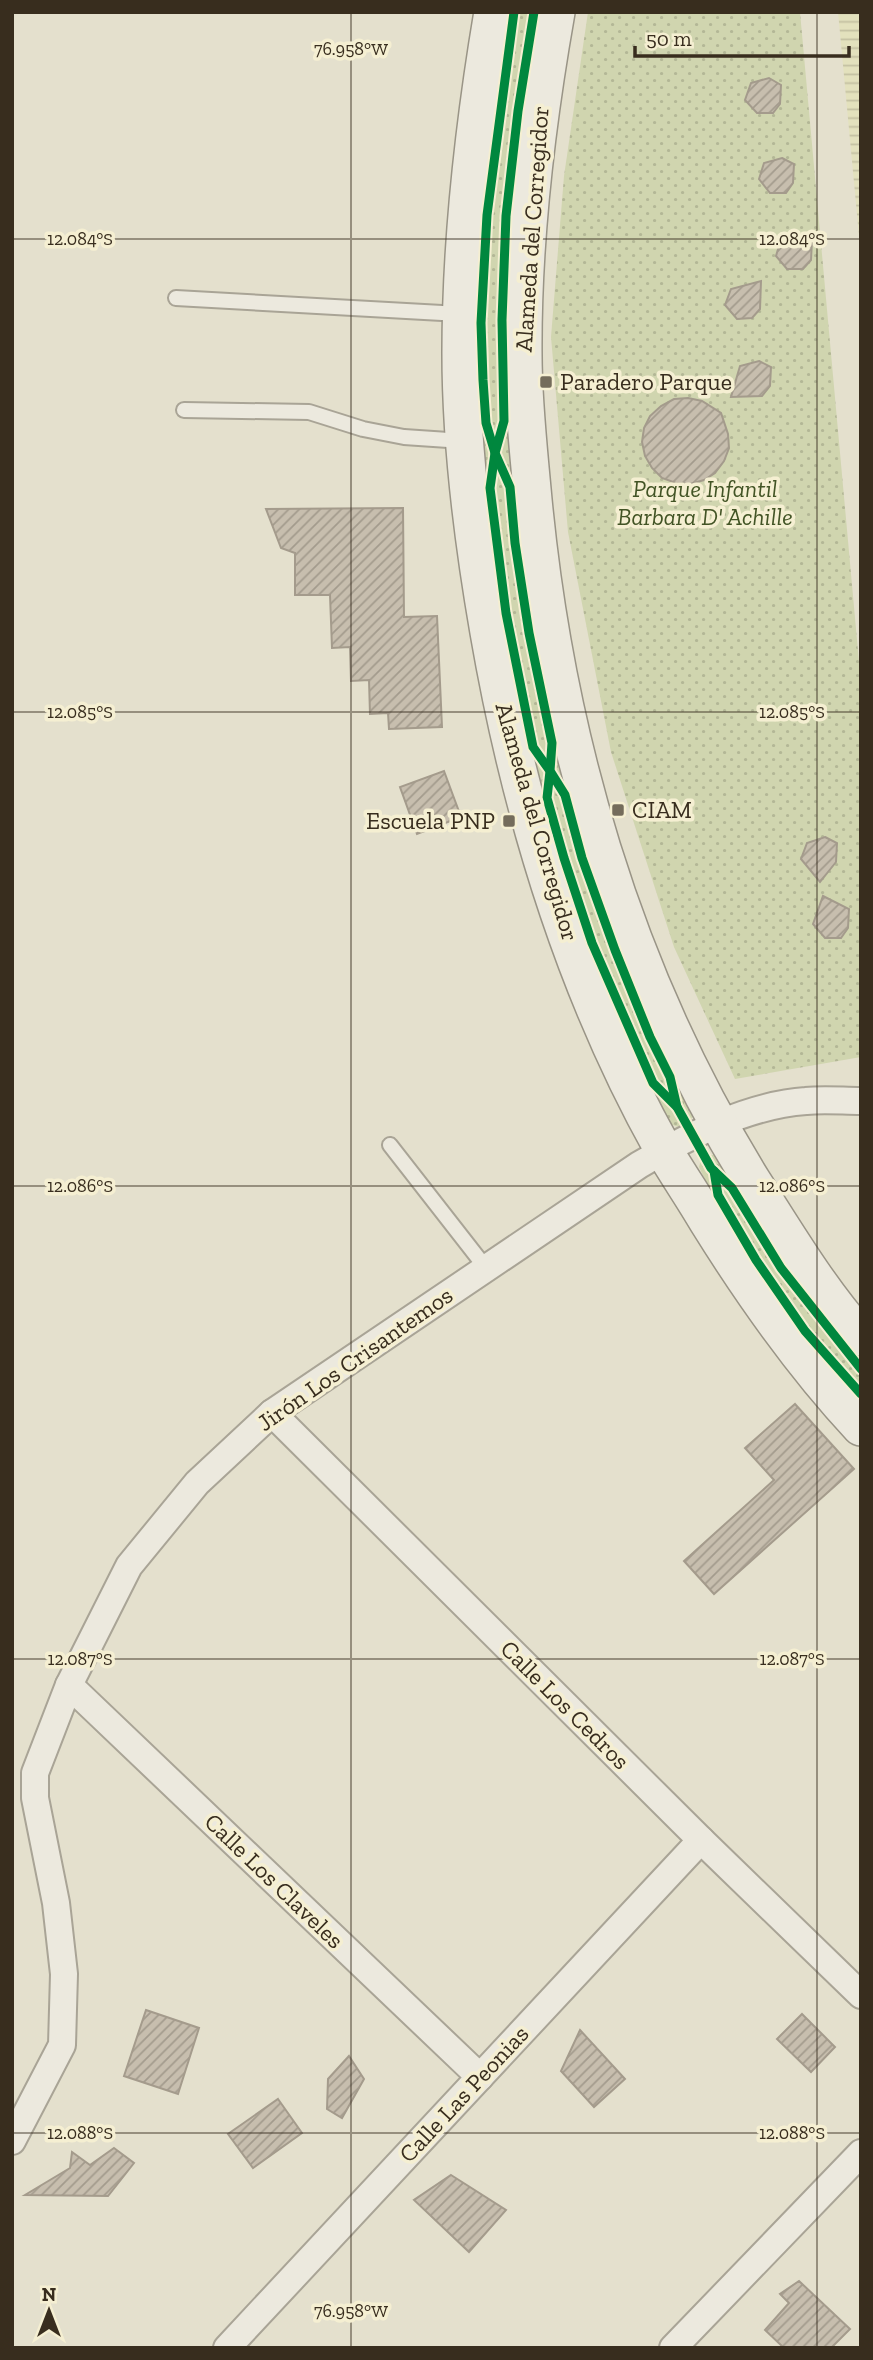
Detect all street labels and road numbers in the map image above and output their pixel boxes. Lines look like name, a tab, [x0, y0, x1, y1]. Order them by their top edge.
street label: Alameda del Corregidor	[508, 105, 555, 353]
street label: Alameda del Corregidor	[490, 699, 585, 944]
street label: Jirón Los Crisantemos	[251, 1280, 458, 1437]
street label: Calle Los Cedros	[495, 1634, 636, 1775]
street label: Calle Los Claveles	[199, 1807, 350, 1954]
street label: Calle Las Peonias	[393, 2019, 534, 2168]

